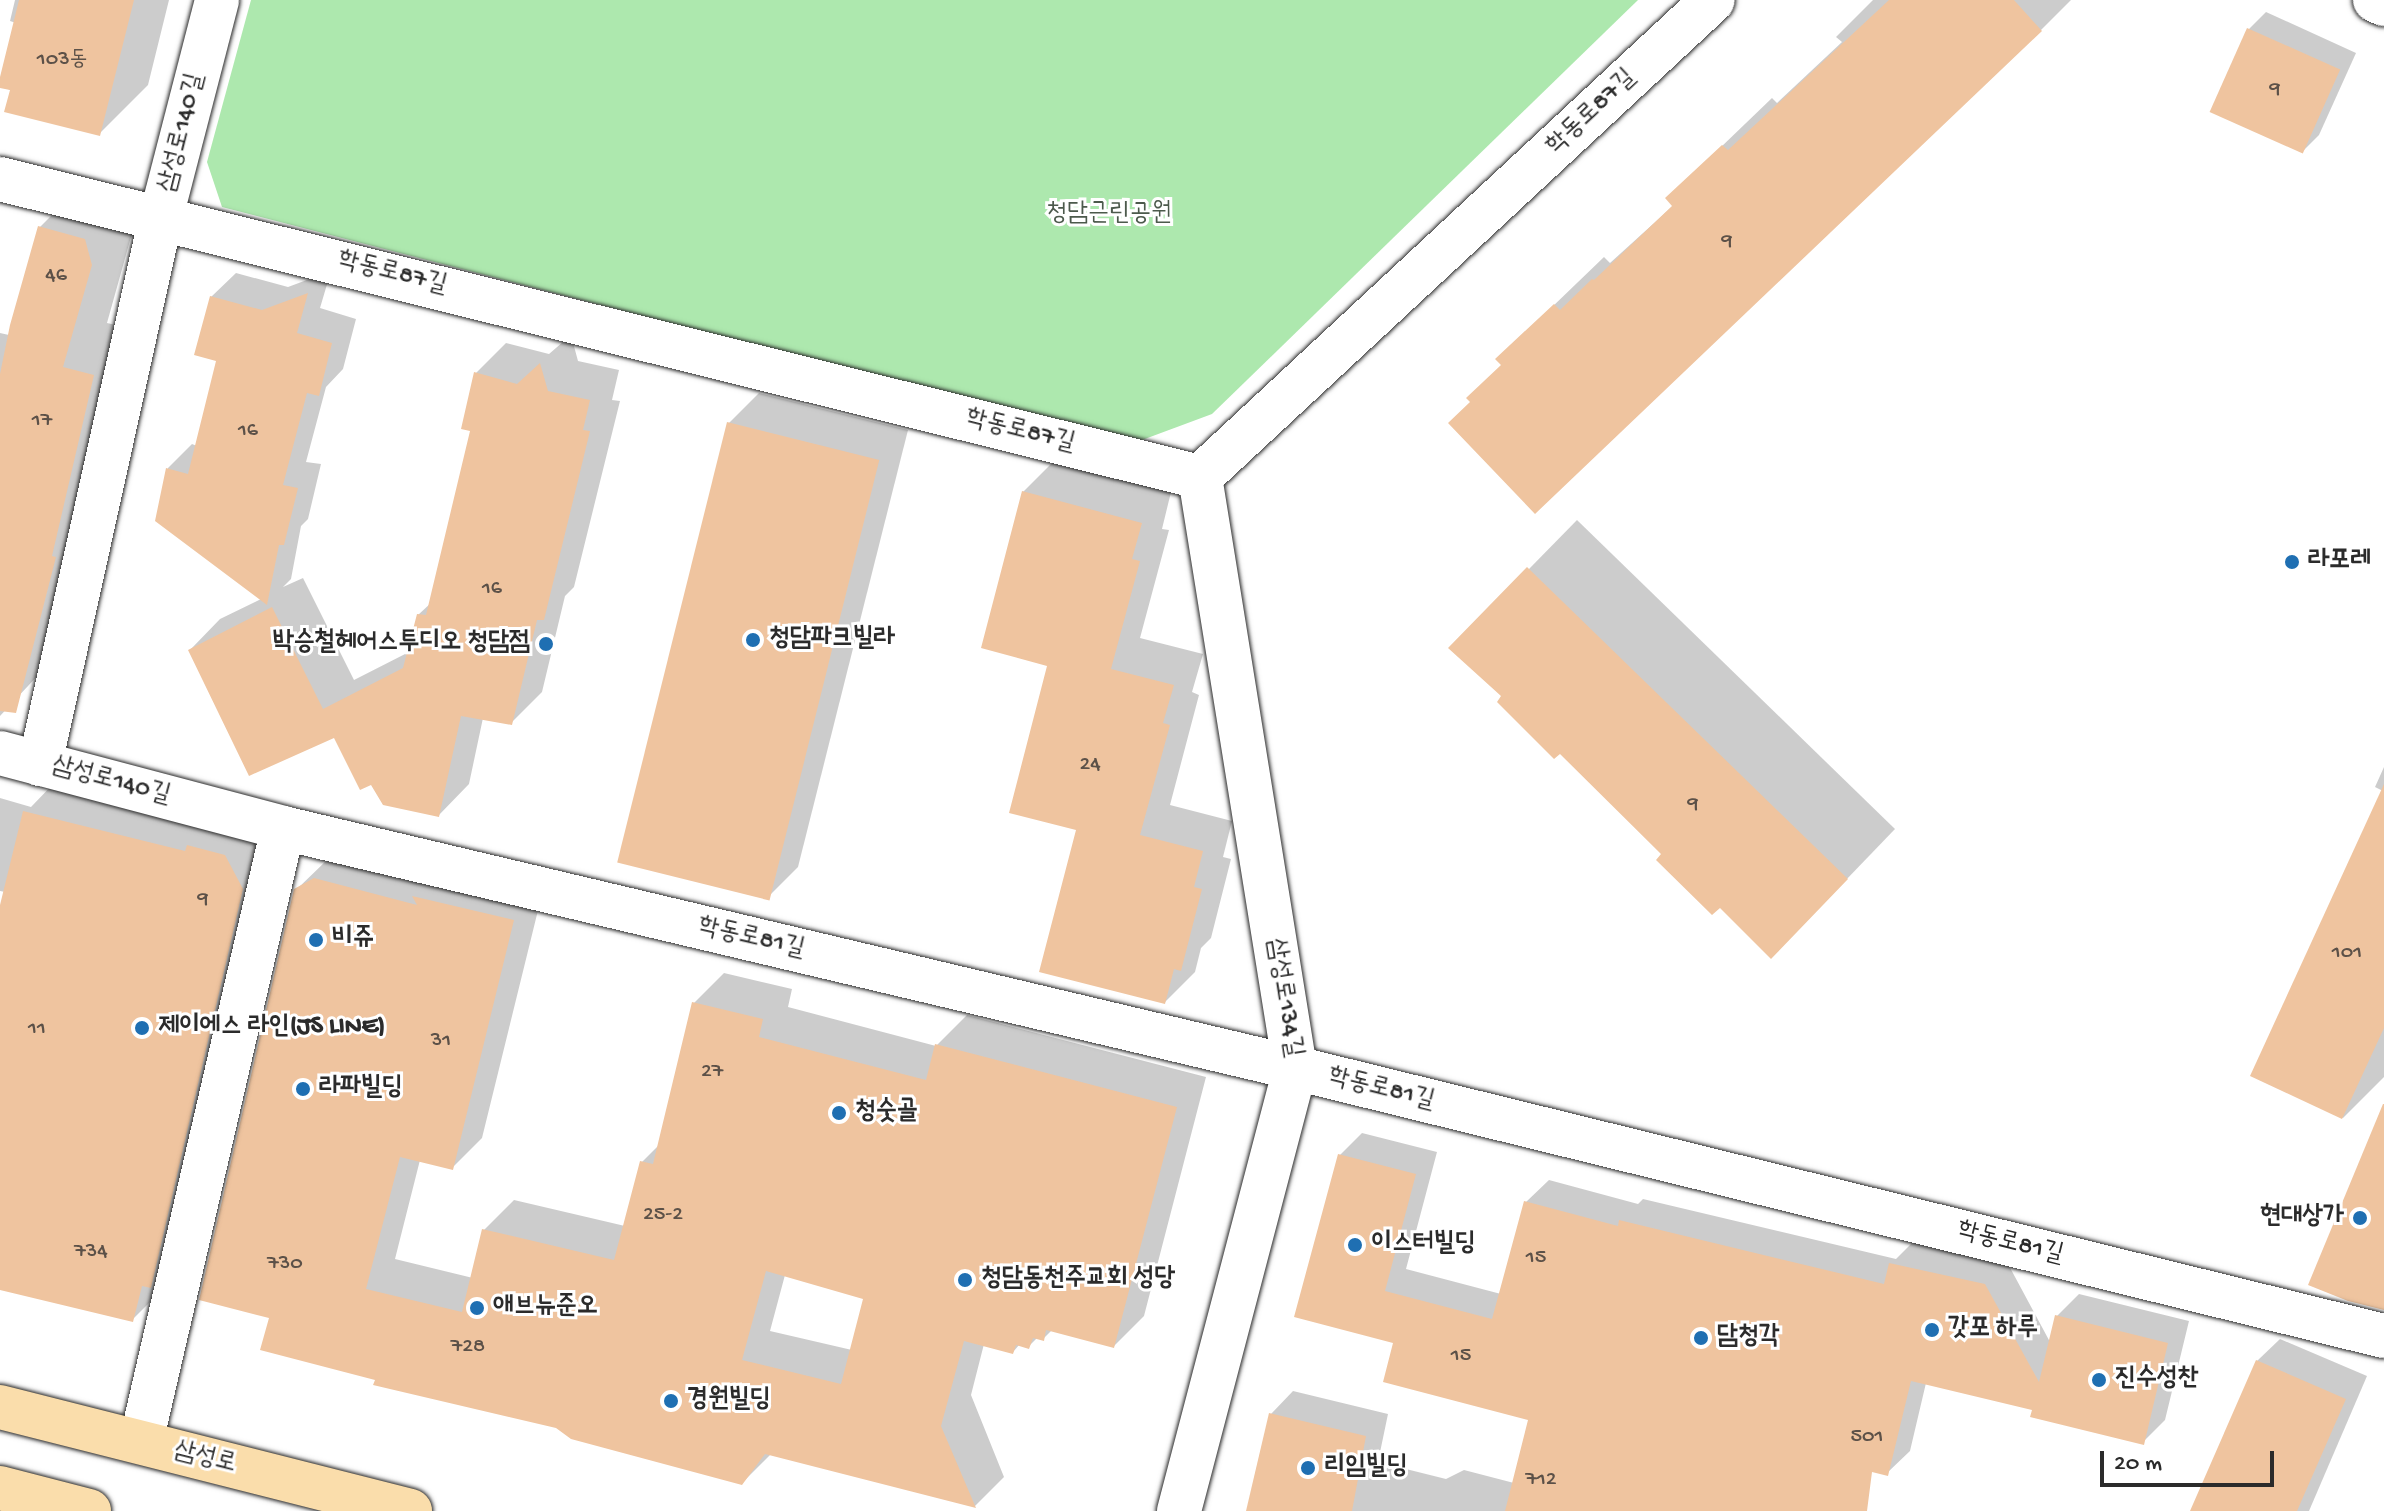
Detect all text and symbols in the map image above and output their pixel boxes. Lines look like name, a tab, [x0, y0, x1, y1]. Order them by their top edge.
house number: 103동	[37, 48, 87, 74]
street label: 학동로87길	[1541, 64, 1643, 162]
street label: 삼성로140길	[153, 70, 213, 196]
house number: 9	[2269, 78, 2281, 104]
park label: 청담근린공원	[1046, 199, 1172, 231]
house number: 9	[1721, 230, 1733, 256]
street label: 학동로87길	[334, 245, 450, 303]
house number: 46	[45, 264, 67, 290]
street label: 학동로87길	[962, 403, 1078, 461]
house number: 17	[32, 409, 52, 435]
house number: 16	[238, 419, 258, 445]
place label: 라포레	[2308, 546, 2371, 578]
marker: 라포레	[2283, 553, 2301, 571]
house number: 16	[482, 577, 502, 603]
place label: 청담파크빌라	[769, 624, 895, 656]
place label: 박승철헤어스투디오 청담점	[273, 628, 530, 660]
marker: 청담파크빌라	[744, 631, 762, 649]
marker: 박승철헤어스투디오 청담점	[537, 635, 555, 653]
street label: 삼성로140길	[48, 751, 174, 813]
house number: 24	[1079, 753, 1101, 779]
house number: 9	[1687, 793, 1699, 819]
house number: 9	[197, 888, 209, 914]
street label: 학동로81길	[695, 912, 807, 966]
place label: 비쥬	[332, 924, 374, 956]
marker: 비쥬	[307, 931, 325, 949]
street label: 삼성로134길	[1258, 936, 1308, 1060]
house number: 101	[2332, 941, 2362, 967]
place label: 제이에스 라인(JS LINE)	[158, 1012, 385, 1044]
house number: 11	[28, 1017, 46, 1043]
marker: 제이에스 라인(JS LINE)	[133, 1019, 151, 1037]
house number: 31	[431, 1029, 451, 1055]
house number: 27	[701, 1060, 723, 1086]
street label: 학동로81길	[1325, 1062, 1437, 1118]
place label: 라파빌딩	[319, 1073, 403, 1105]
marker: 라파빌딩	[294, 1080, 312, 1098]
place label: 청숫골	[855, 1097, 918, 1129]
marker: 청숫골	[830, 1104, 848, 1122]
place label: 현대상가	[2260, 1202, 2344, 1234]
house number: 25-2	[643, 1203, 683, 1229]
marker: 현대상가	[2351, 1209, 2369, 1227]
street label: 학동로81길	[1954, 1216, 2066, 1272]
place label: 이스터빌딩	[1371, 1229, 1476, 1261]
marker: 이스터빌딩	[1346, 1236, 1364, 1254]
house number: 734	[74, 1240, 108, 1266]
house number: 15	[1526, 1246, 1546, 1272]
house number: 730	[267, 1252, 303, 1278]
place label: 청담동천주교회 성당	[981, 1264, 1175, 1296]
marker: 청담동천주교회 성당	[956, 1271, 974, 1289]
place label: 애브뉴준오	[493, 1292, 598, 1324]
marker: 애브뉴준오	[468, 1299, 486, 1317]
place label: 갓포 하루	[1948, 1314, 2038, 1346]
marker: 갓포 하루	[1923, 1321, 1941, 1339]
place label: 담청각	[1717, 1322, 1780, 1354]
marker: 담청각	[1692, 1329, 1710, 1347]
house number: 728	[451, 1335, 485, 1361]
house number: 15	[1451, 1344, 1471, 1370]
place label: 진수성찬	[2115, 1364, 2199, 1396]
marker: 진수성찬	[2090, 1371, 2108, 1389]
place label: 경원빌딩	[687, 1385, 771, 1417]
marker: 경원빌딩	[662, 1392, 680, 1410]
house number: 501	[1851, 1425, 1883, 1451]
scale bar	[2104, 1435, 2278, 1485]
street label: 삼성로	[171, 1436, 239, 1482]
text: 20 m	[2114, 1450, 2162, 1479]
place label: 리임빌딩	[1324, 1452, 1408, 1484]
marker: 리임빌딩	[1299, 1459, 1317, 1477]
house number: 712	[1525, 1468, 1557, 1494]

